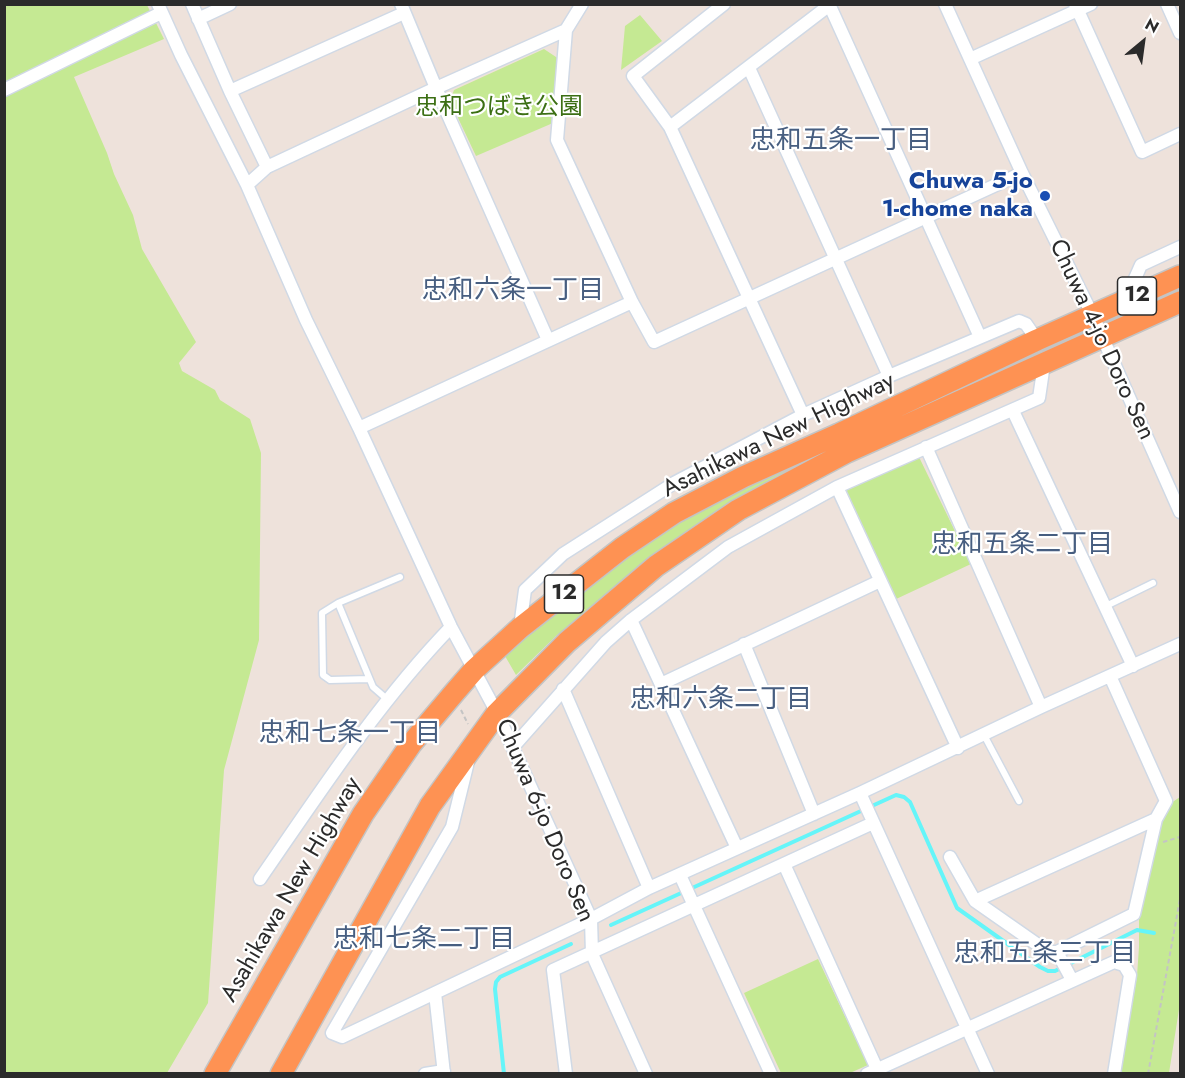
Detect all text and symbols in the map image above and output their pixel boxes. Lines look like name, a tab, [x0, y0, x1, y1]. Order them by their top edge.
north arrow	[1113, 12, 1173, 72]
text: N	[1141, 13, 1163, 39]
park label: 忠和つばき公園	[415, 94, 583, 122]
district label: 忠和五条一丁目	[750, 126, 932, 158]
place label: Chuwa 5-jo 1-chome naka	[882, 168, 1033, 224]
marker: Chuwa 5-jo 1-chome naka	[1038, 189, 1052, 203]
street label: Chuwa 4-jo Doro Sen	[1042, 235, 1160, 445]
district label: 忠和六条一丁目	[422, 276, 604, 308]
road number: 12	[1118, 277, 1156, 315]
street label: Asahikawa New Highway	[658, 367, 900, 505]
district label: 忠和五条二丁目	[931, 530, 1113, 562]
road number: 12	[544, 575, 584, 613]
district label: 忠和六条二丁目	[630, 685, 812, 717]
street label: Chuwa 6-jo Doro Sen	[488, 715, 600, 927]
district label: 忠和七条一丁目	[259, 719, 441, 751]
street label: Asahikawa New Highway	[216, 772, 368, 1008]
district label: 忠和七条二丁目	[333, 925, 515, 957]
district label: 忠和五条三丁目	[954, 939, 1136, 971]

